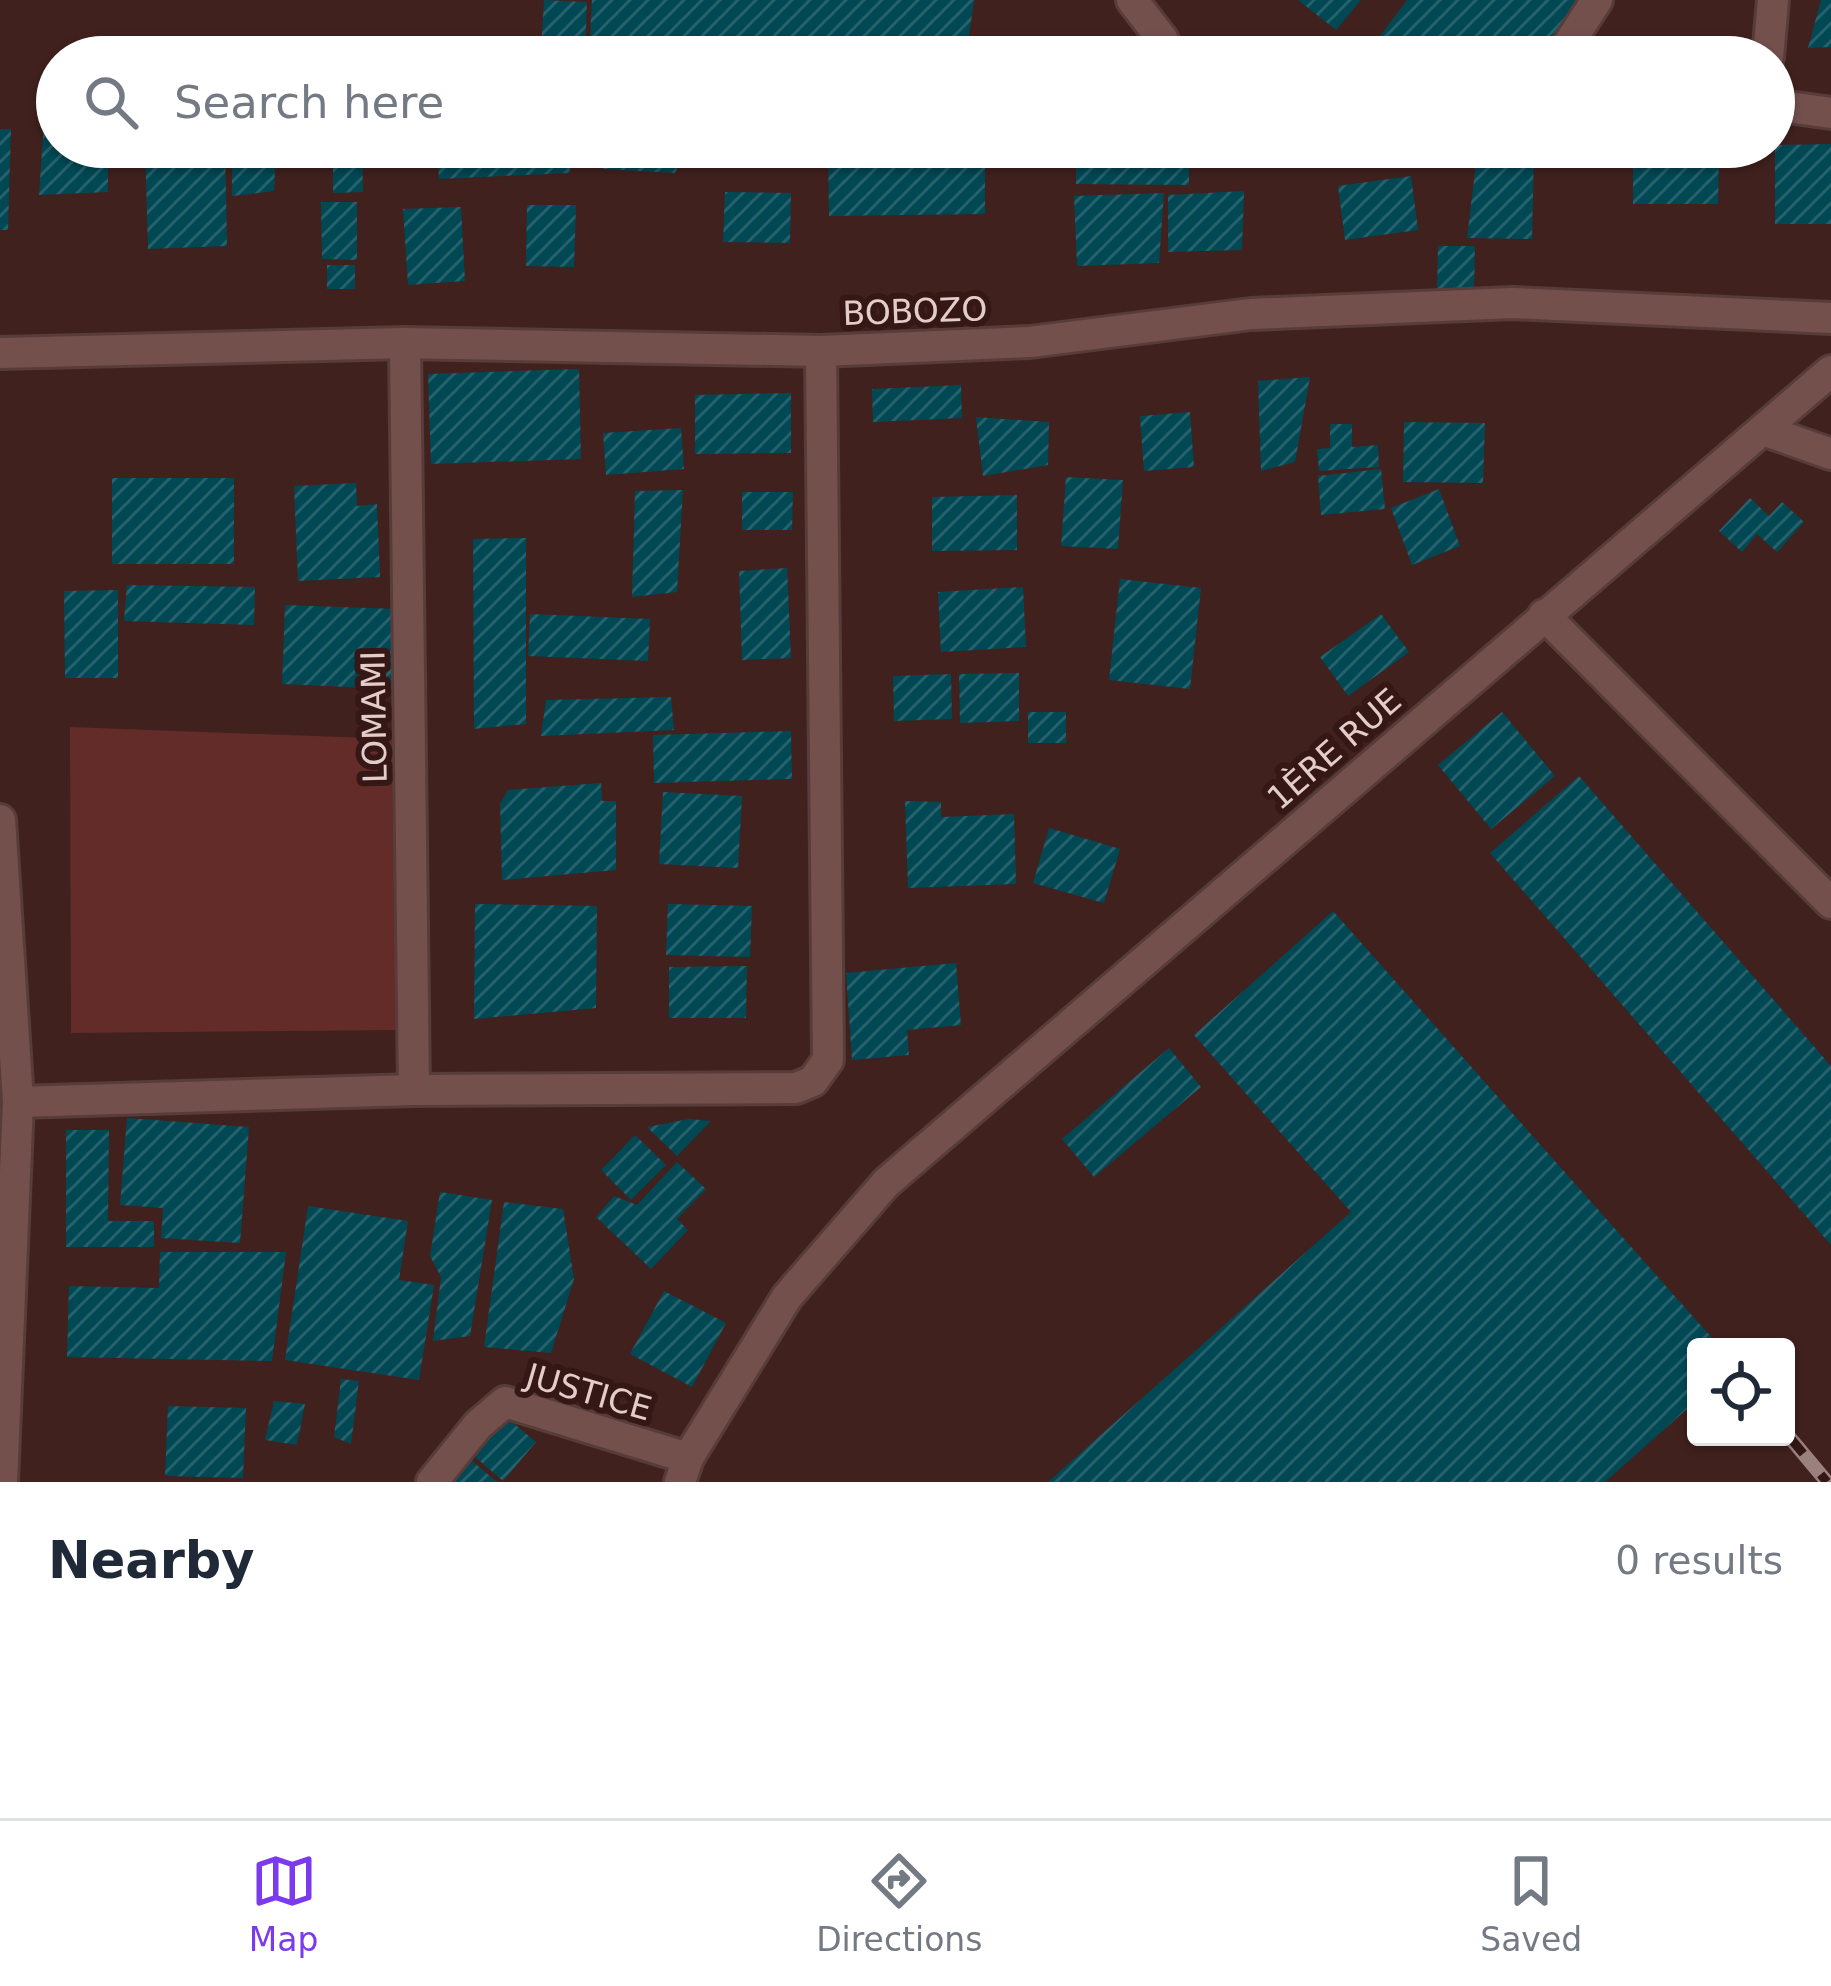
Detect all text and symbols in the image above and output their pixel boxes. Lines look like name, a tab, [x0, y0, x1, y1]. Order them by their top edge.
search box	[36, 36, 1795, 168]
icon: search	[78, 69, 144, 135]
text: Search here	[174, 76, 444, 129]
street label: BOBOZO	[842, 289, 988, 333]
street label: LOMAMI	[353, 650, 395, 784]
street label: 1ÈRE RUE	[1259, 680, 1409, 818]
map controls	[1687, 1338, 1795, 1446]
button: locate	[1687, 1338, 1795, 1446]
street label: JUSTICE	[520, 1355, 656, 1428]
text: Nearby	[48, 1531, 255, 1590]
text: 0 results	[1615, 1538, 1783, 1583]
tab: Map	[249, 1848, 319, 1959]
tab: Directions	[816, 1848, 982, 1959]
tab: Saved	[1480, 1848, 1582, 1959]

